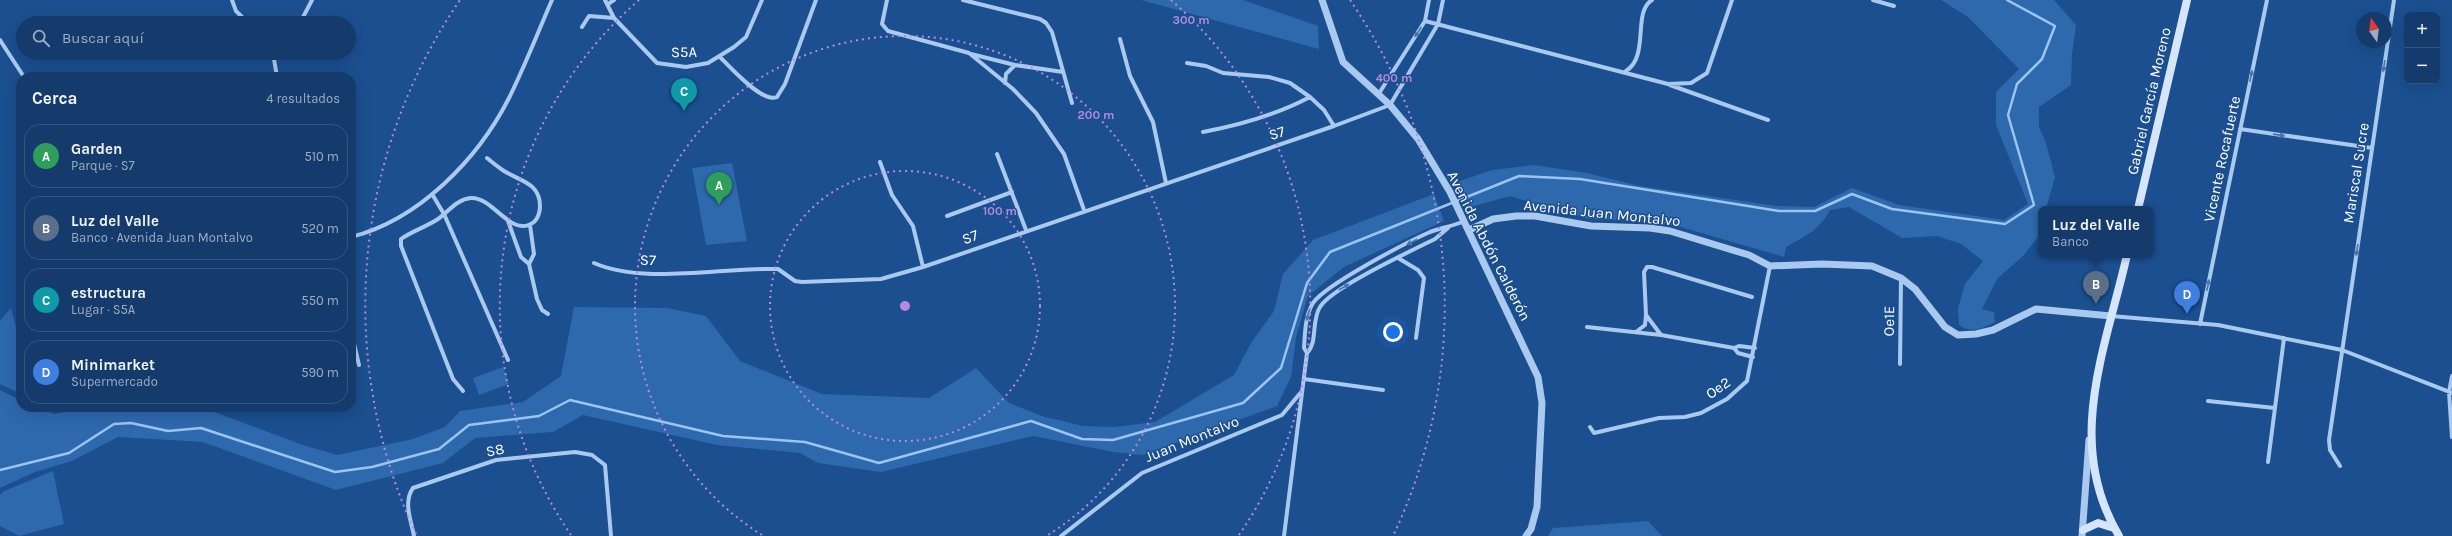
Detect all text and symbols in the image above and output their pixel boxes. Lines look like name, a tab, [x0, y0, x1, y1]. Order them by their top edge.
north arrow	[2356, 12, 2392, 48]
map controls	[2404, 12, 2440, 84]
button: +	[2404, 12, 2440, 48]
text: 300 m	[1172, 13, 1210, 27]
search box	[16, 16, 356, 60]
street label: Gabriel García Moreno	[2123, 26, 2175, 176]
icon: search	[30, 27, 52, 49]
one-way arrow	[1414, 27, 1422, 37]
text: Buscar aquí	[62, 29, 144, 47]
street label: S5A	[671, 43, 698, 61]
button: −	[2404, 48, 2440, 84]
one-way arrow	[2381, 60, 2387, 72]
one-way arrow	[2249, 70, 2255, 82]
text: 400 m	[1376, 71, 1412, 85]
pin: C	[671, 78, 697, 111]
text: Cerca	[32, 88, 77, 108]
text: 4 resultados	[266, 91, 340, 106]
street label: Vicente Rocafuerte	[2200, 94, 2244, 224]
text: 200 m	[1078, 108, 1114, 122]
street label: Mariscal Sucre	[2339, 121, 2373, 225]
street label: S7	[1266, 122, 1288, 144]
one-way arrow	[2273, 132, 2285, 138]
text: Garden	[71, 140, 122, 158]
text: A	[42, 149, 50, 164]
text: 510 m	[304, 149, 339, 164]
text: Parque · S7	[71, 158, 135, 173]
street label: Avenida Abdón Calderón	[1443, 168, 1535, 324]
pin: A	[706, 172, 732, 205]
street label: Avenida Juan Montalvo	[1523, 196, 1681, 230]
text: 100 m	[983, 204, 1017, 218]
popup	[2038, 206, 2154, 258]
text: Luz del Valle	[71, 212, 159, 230]
text: Luz del Valle	[2052, 216, 2140, 234]
text: B	[42, 221, 50, 236]
text: 520 m	[301, 221, 339, 236]
street label: S7	[959, 226, 981, 248]
text: Banco · Avenida Juan Montalvo	[71, 230, 253, 245]
text: Banco	[2052, 234, 2089, 249]
one-way arrow	[1406, 239, 1418, 245]
one-way arrow	[2354, 244, 2360, 256]
street label: S7	[640, 251, 656, 269]
pin: B	[2083, 271, 2109, 304]
one-way arrow	[2206, 279, 2212, 292]
pin: D	[2174, 281, 2200, 314]
text: estructura	[71, 284, 146, 302]
one-way arrow	[1339, 284, 1350, 291]
text: C	[42, 293, 50, 308]
text: 550 m	[301, 293, 339, 308]
centre of rings	[898, 299, 912, 313]
text: Lugar · S5A	[71, 302, 135, 317]
street label: Oe1E	[1880, 305, 1898, 337]
one-way arrow	[1305, 308, 1311, 321]
your location	[1383, 322, 1403, 342]
text: Minimarket	[71, 356, 155, 374]
text: D	[42, 365, 50, 380]
text: 590 m	[301, 365, 339, 380]
street label: Oe2	[1702, 373, 1734, 403]
text: Supermercado	[71, 374, 158, 389]
street label: Juan Montalvo	[1142, 412, 1242, 466]
street label: S8	[484, 439, 506, 461]

